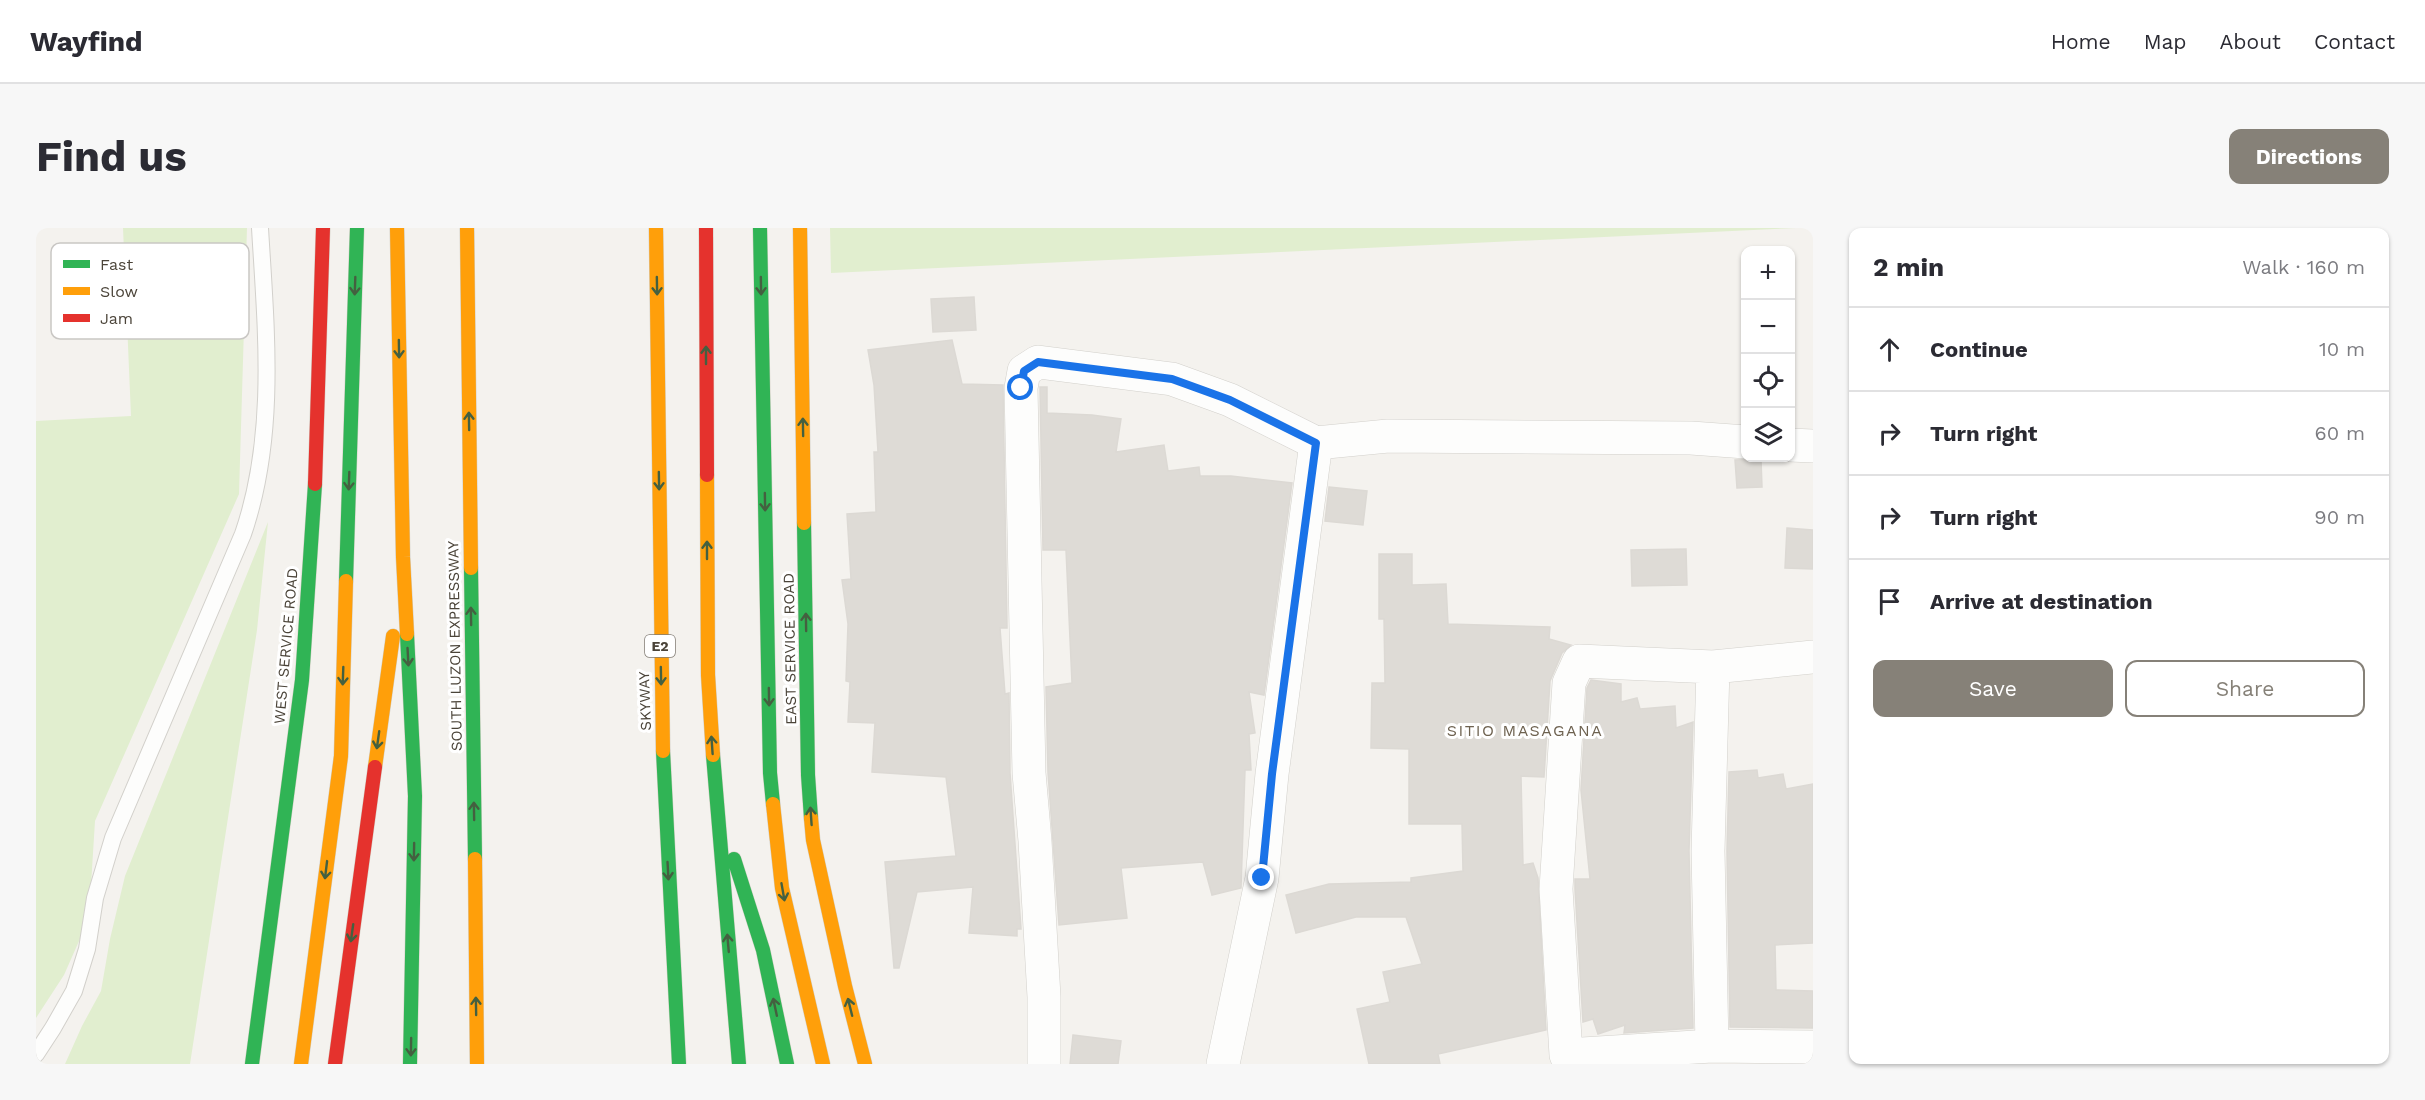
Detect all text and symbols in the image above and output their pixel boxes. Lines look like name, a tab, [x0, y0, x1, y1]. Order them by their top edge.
text: Wayfind	[30, 25, 143, 58]
text: Home	[2051, 29, 2111, 54]
text: Map	[2144, 29, 2187, 54]
text: About	[2220, 29, 2281, 54]
text: Contact	[2314, 29, 2395, 54]
button: Directions	[2229, 129, 2389, 184]
text: Find us	[36, 132, 187, 181]
legend	[51, 243, 249, 339]
map controls	[1741, 246, 1795, 462]
button: +	[1741, 246, 1795, 300]
text: 2 min	[1873, 252, 1944, 282]
text: Fast	[100, 255, 133, 274]
text: Walk · 160 m	[2242, 255, 2365, 279]
one-way arrow	[350, 276, 361, 296]
one-way arrow	[651, 276, 663, 296]
one-way arrow	[755, 276, 767, 296]
text: Slow	[100, 282, 138, 301]
button: −	[1741, 300, 1795, 354]
text: Jam	[100, 309, 133, 328]
icon: ahead	[1873, 333, 1906, 366]
text: Continue	[1930, 337, 2028, 362]
text: 10 m	[2319, 337, 2365, 361]
one-way arrow	[393, 339, 405, 359]
one-way arrow	[701, 346, 712, 366]
button: locate	[1741, 354, 1795, 408]
route start	[1007, 374, 1033, 400]
button: layers	[1741, 408, 1795, 462]
one-way arrow	[463, 411, 475, 431]
one-way arrow	[797, 417, 809, 437]
icon: right	[1873, 417, 1906, 450]
text: Turn right	[1930, 421, 2037, 446]
text: 60 m	[2315, 421, 2365, 445]
one-way arrow	[343, 471, 354, 491]
one-way arrow	[653, 471, 665, 491]
one-way arrow	[759, 492, 771, 512]
icon: right	[1873, 501, 1906, 534]
text: Turn right	[1930, 505, 2037, 530]
text: 90 m	[2314, 505, 2365, 529]
street label: SOUTH LUZON EXPRESSWAY	[444, 540, 466, 751]
one-way arrow	[701, 541, 713, 561]
street label: WEST SERVICE ROAD	[270, 567, 302, 725]
street label: EAST SERVICE ROAD	[780, 573, 800, 725]
icon: arrive	[1873, 585, 1906, 618]
text: Arrive at destination	[1930, 589, 2153, 614]
one-way arrow	[465, 606, 477, 626]
one-way arrow	[800, 612, 812, 632]
road number: E2	[645, 635, 675, 657]
one-way arrow	[403, 647, 414, 667]
button: Save	[1873, 660, 2113, 717]
button: Share	[2125, 660, 2365, 717]
one-way arrow	[337, 666, 349, 686]
one-way arrow	[655, 666, 667, 686]
street label: SKYWAY	[635, 671, 655, 731]
one-way arrow	[763, 687, 775, 707]
district label: SITIO MASAGANA	[1447, 721, 1603, 740]
one-way arrow	[373, 729, 384, 749]
one-way arrow	[706, 735, 717, 755]
one-way arrow	[468, 801, 479, 821]
one-way arrow	[805, 807, 816, 827]
one-way arrow	[408, 841, 420, 861]
one-way arrow	[320, 860, 331, 880]
one-way arrow	[662, 861, 673, 881]
route end	[1248, 864, 1274, 890]
one-way arrow	[778, 881, 789, 901]
one-way arrow	[347, 922, 358, 942]
one-way arrow	[722, 934, 733, 954]
one-way arrow	[471, 996, 482, 1016]
one-way arrow	[769, 997, 780, 1017]
one-way arrow	[844, 998, 856, 1017]
one-way arrow	[405, 1036, 417, 1056]

